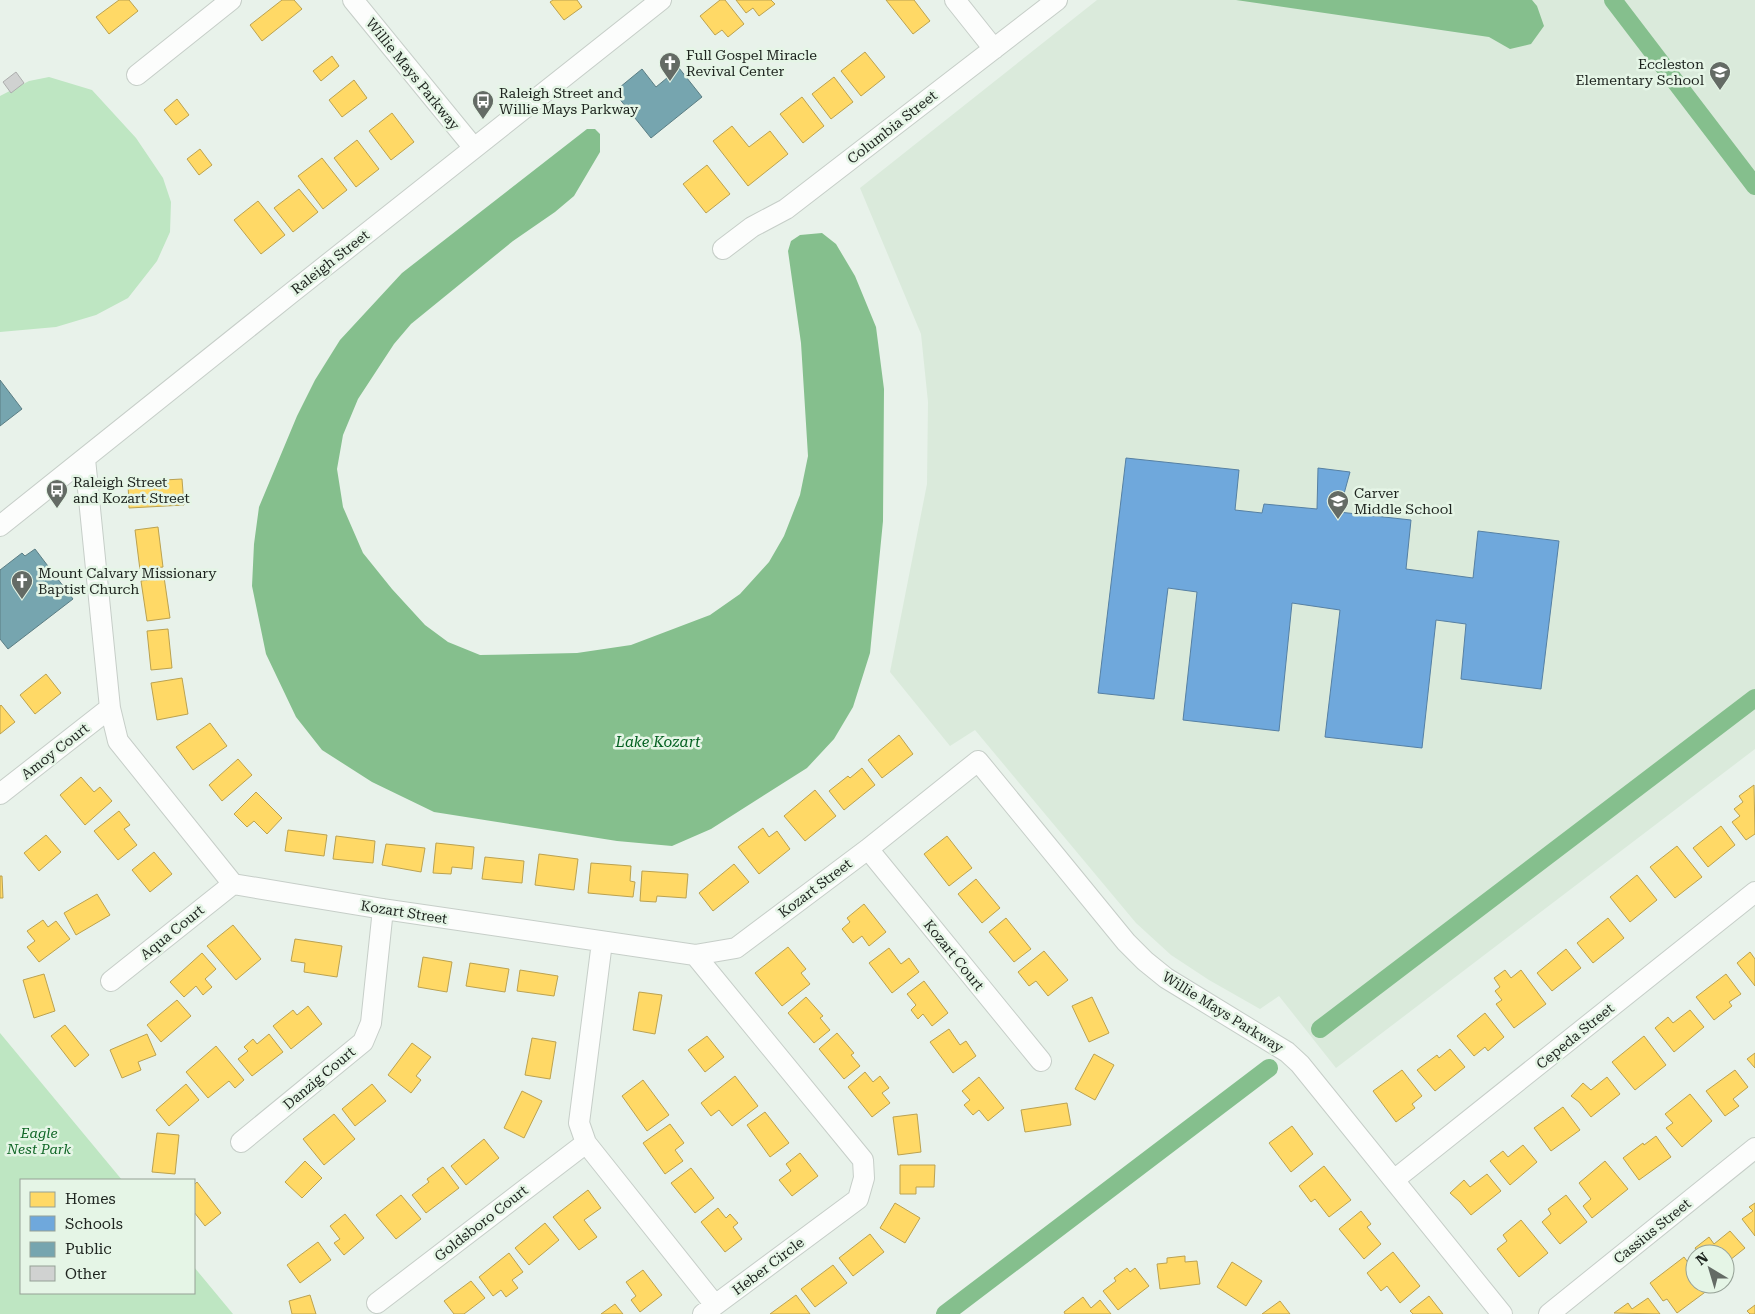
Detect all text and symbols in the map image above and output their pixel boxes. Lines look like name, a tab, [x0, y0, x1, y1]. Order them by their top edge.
street label: Willie Mays Parkway	[363, 15, 464, 134]
place label: Full Gospel Miracle Revival Center	[686, 47, 817, 79]
church icon: Full Gospel Miracle Revival Center	[658, 51, 682, 82]
place label: Eccleston Elementary School	[1576, 56, 1705, 88]
school or university icon: Eccleston Elementary School	[1708, 60, 1732, 91]
place label: Raleigh Street and Willie Mays Parkway	[499, 85, 639, 117]
street label: Columbia Street	[844, 87, 940, 167]
bus stop icon: Raleigh Street and Willie Mays Parkway	[471, 89, 495, 120]
street label: Raleigh Street	[288, 227, 372, 297]
place label: Raleigh Street and Kozart Street	[73, 474, 190, 506]
bus stop icon: Raleigh Street and Kozart Street	[45, 478, 69, 509]
place label: Carver Middle School	[1354, 485, 1453, 517]
school or university icon: Carver Middle School	[1326, 489, 1350, 520]
place label: Mount Calvary Missionary Baptist Church	[38, 565, 217, 597]
church icon: Mount Calvary Missionary Baptist Church	[10, 569, 34, 600]
street label: Amoy Court	[18, 720, 92, 782]
water label: Lake Kozart	[614, 733, 701, 751]
street label: Kozart Street	[775, 855, 855, 921]
street label: Kozart Street	[360, 897, 448, 927]
street label: Aqua Court	[137, 901, 207, 963]
street label: Kozart Court	[921, 917, 987, 993]
street label: Willie Mays Parkway	[1160, 968, 1287, 1056]
street label: Cepeda Street	[1533, 1000, 1617, 1072]
street label: Danzig Court	[280, 1043, 358, 1113]
park label: Eagle Nest Park	[6, 1125, 71, 1157]
legend	[20, 1179, 195, 1294]
street label: Goldsboro Court	[431, 1182, 531, 1264]
text: Homes	[65, 1190, 116, 1208]
street label: Cassius Street	[1610, 1195, 1694, 1267]
text: Schools	[65, 1215, 123, 1233]
street label: Heber Circle	[729, 1234, 807, 1298]
text: Public	[65, 1240, 112, 1258]
north arrow	[1685, 1244, 1735, 1294]
text: N	[1693, 1249, 1711, 1268]
text: Other	[65, 1265, 107, 1283]

